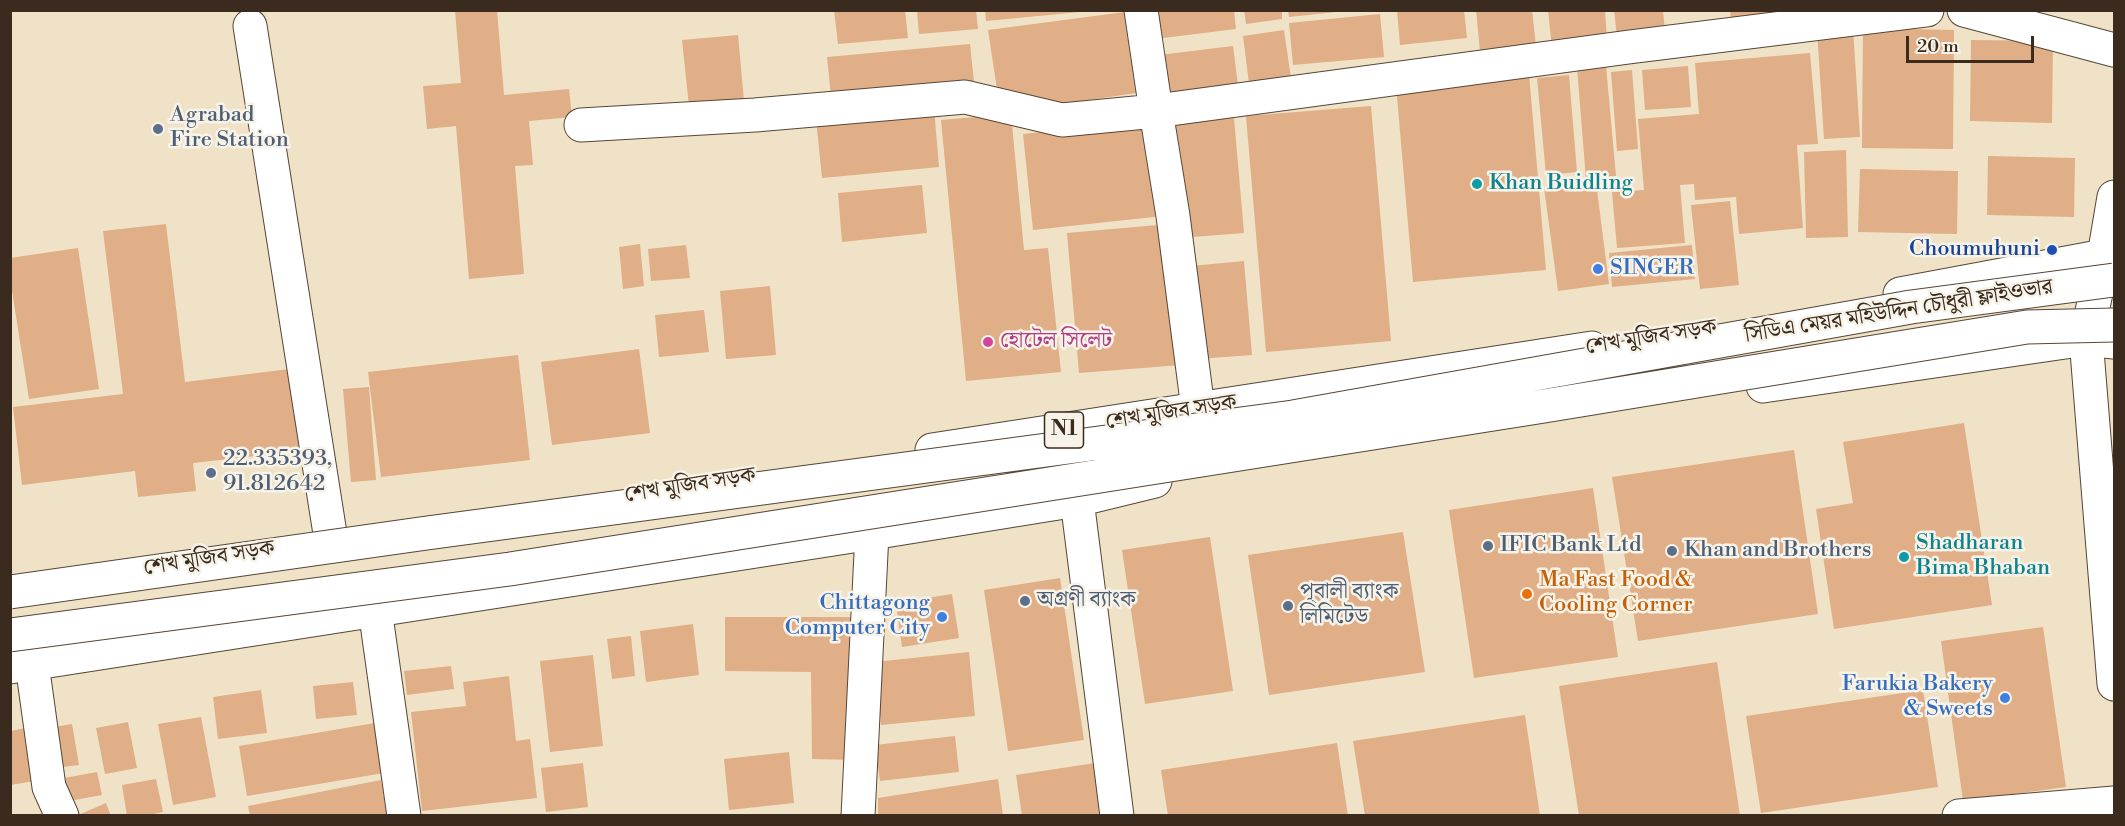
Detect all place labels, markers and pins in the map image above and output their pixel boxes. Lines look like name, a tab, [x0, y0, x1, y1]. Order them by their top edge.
place label: Agrabad Fire Station	[170, 103, 289, 154]
marker: Agrabad Fire Station	[151, 122, 165, 136]
place label: Khan Buidling	[1489, 171, 1633, 197]
marker: Khan Buidling	[1470, 177, 1484, 191]
place label: Choumuhuni	[1909, 237, 2040, 263]
marker: Choumuhuni	[2045, 243, 2059, 257]
place label: SINGER	[1610, 256, 1694, 282]
marker: SINGER	[1591, 262, 1605, 276]
place label: হোটেল সিলেট	[1000, 329, 1112, 355]
marker: হোটেল সিলেট	[981, 335, 995, 349]
place label: 22.335393, 91.812642	[223, 447, 332, 499]
marker: 22.335393, 91.812642	[204, 466, 218, 480]
place label: Shadharan Bima Bhaban	[1916, 531, 2050, 582]
place label: IFIC Bank Ltd	[1500, 533, 1641, 559]
place label: Khan and Brothers	[1684, 538, 1872, 564]
marker: IFIC Bank Ltd	[1481, 539, 1495, 553]
marker: Khan and Brothers	[1665, 544, 1679, 558]
marker: Shadharan Bima Bhaban	[1897, 550, 1911, 564]
place label: Ma Fast Food & Cooling Corner	[1539, 568, 1693, 620]
place label: পূবালী ব্যাংক লিমিটেড	[1300, 580, 1398, 632]
marker: Ma Fast Food & Cooling Corner	[1520, 587, 1534, 601]
place label: অগ্রণী ব্যাংক	[1037, 588, 1136, 614]
place label: Chittagong Computer City	[785, 591, 930, 642]
marker: অগ্রণী ব্যাংক	[1018, 594, 1032, 608]
marker: পূবালী ব্যাংক লিমিটেড	[1281, 599, 1295, 613]
marker: Chittagong Computer City	[935, 610, 949, 624]
place label: Farukia Bakery & Sweets	[1842, 672, 1993, 724]
marker: Farukia Bakery & Sweets	[1998, 691, 2012, 705]

